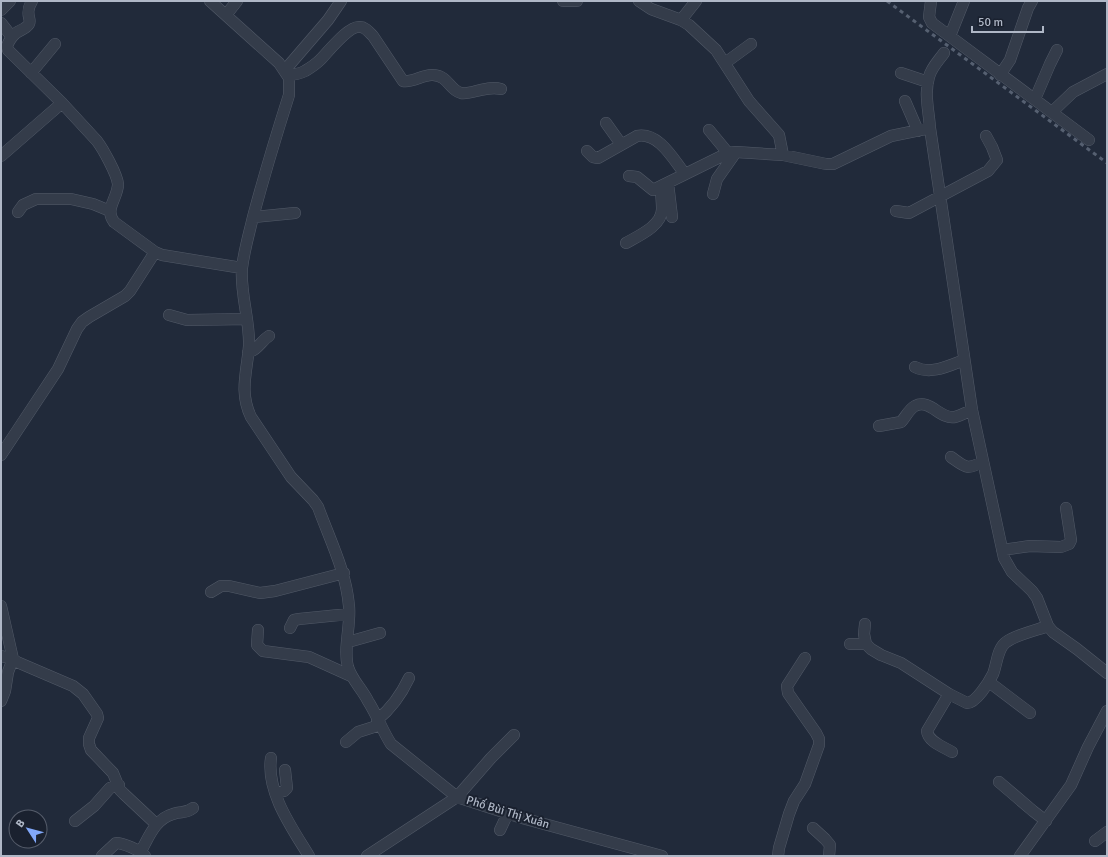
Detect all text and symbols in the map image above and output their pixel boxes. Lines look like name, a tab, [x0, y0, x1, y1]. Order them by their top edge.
scale bar	[972, 8, 1043, 34]
text: 50 m	[978, 15, 1003, 30]
street label: Phố Bùi Thị Xuân	[464, 793, 551, 832]
north arrow	[8, 809, 48, 849]
text: B	[13, 817, 28, 830]

